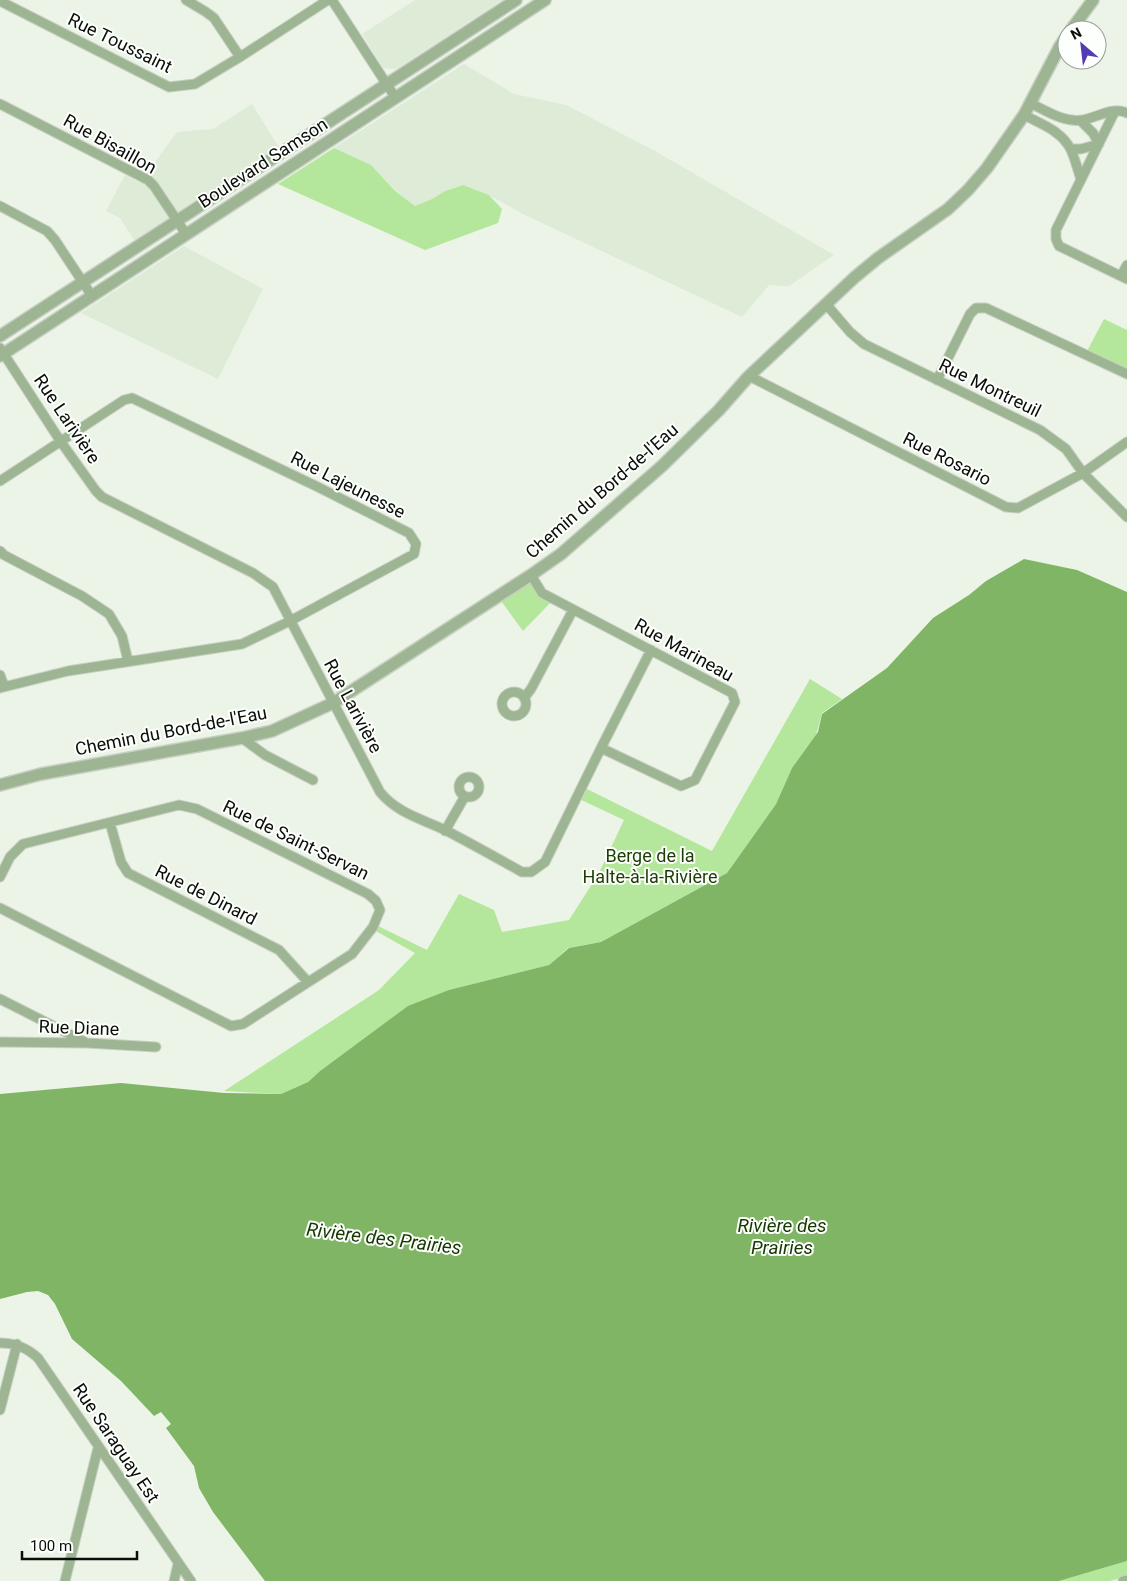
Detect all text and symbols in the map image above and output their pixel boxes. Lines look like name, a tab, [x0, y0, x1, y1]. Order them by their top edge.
street label: Rue Toussaint	[65, 8, 176, 77]
north arrow	[1057, 20, 1107, 70]
text: N	[1068, 24, 1084, 43]
street label: Rue Bisaillon	[60, 109, 160, 178]
street label: Boulevard Samson	[194, 113, 331, 212]
street label: Rue Montreuil	[936, 354, 1045, 421]
street label: Rue Larivière	[30, 370, 105, 467]
street label: Chemin du Bord-de-l'Eau	[521, 419, 682, 563]
street label: Rue Rosario	[900, 427, 995, 490]
street label: Rue Lajeunesse	[287, 447, 409, 522]
street label: Rue Marineau	[631, 614, 738, 685]
street label: Rue Larivière	[320, 655, 387, 756]
street label: Chemin du Bord-de-l'Eau	[73, 702, 269, 759]
street label: Rue de Saint-Servan	[220, 795, 373, 884]
park label: Berge de la Halte-à-la-Rivière	[583, 845, 717, 887]
street label: Rue de Dinard	[152, 860, 261, 929]
street label: Rue Diane	[38, 1016, 120, 1039]
water label: Rivière des Prairies	[737, 1214, 827, 1259]
water label: Rivière des Prairies	[305, 1218, 463, 1259]
street label: Rue Saraguay Est	[69, 1379, 164, 1506]
scale bar	[22, 1528, 138, 1560]
text: 100 m	[30, 1537, 72, 1555]

